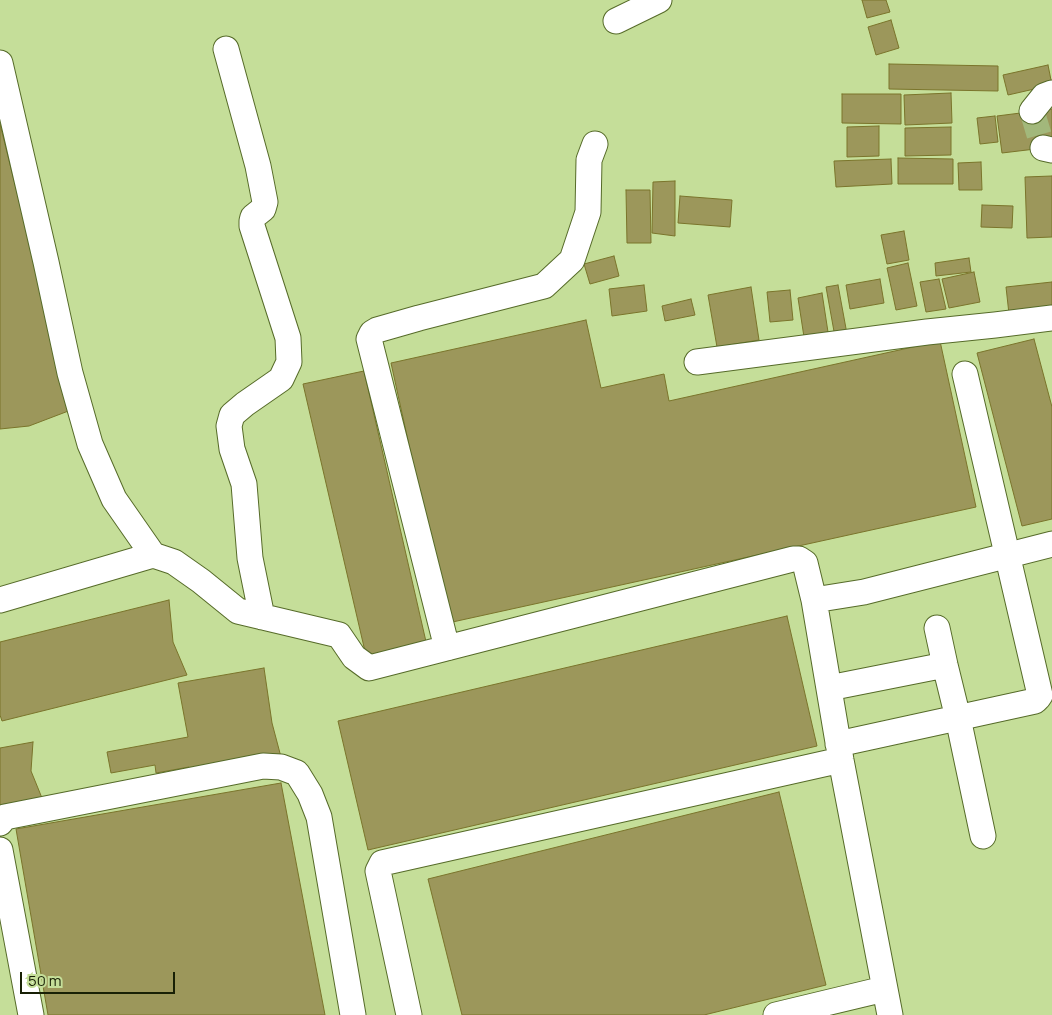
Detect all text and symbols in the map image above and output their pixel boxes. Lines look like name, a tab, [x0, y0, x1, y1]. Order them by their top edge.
scale bar	[22, 962, 178, 994]
text: 50 m	[28, 970, 62, 991]

